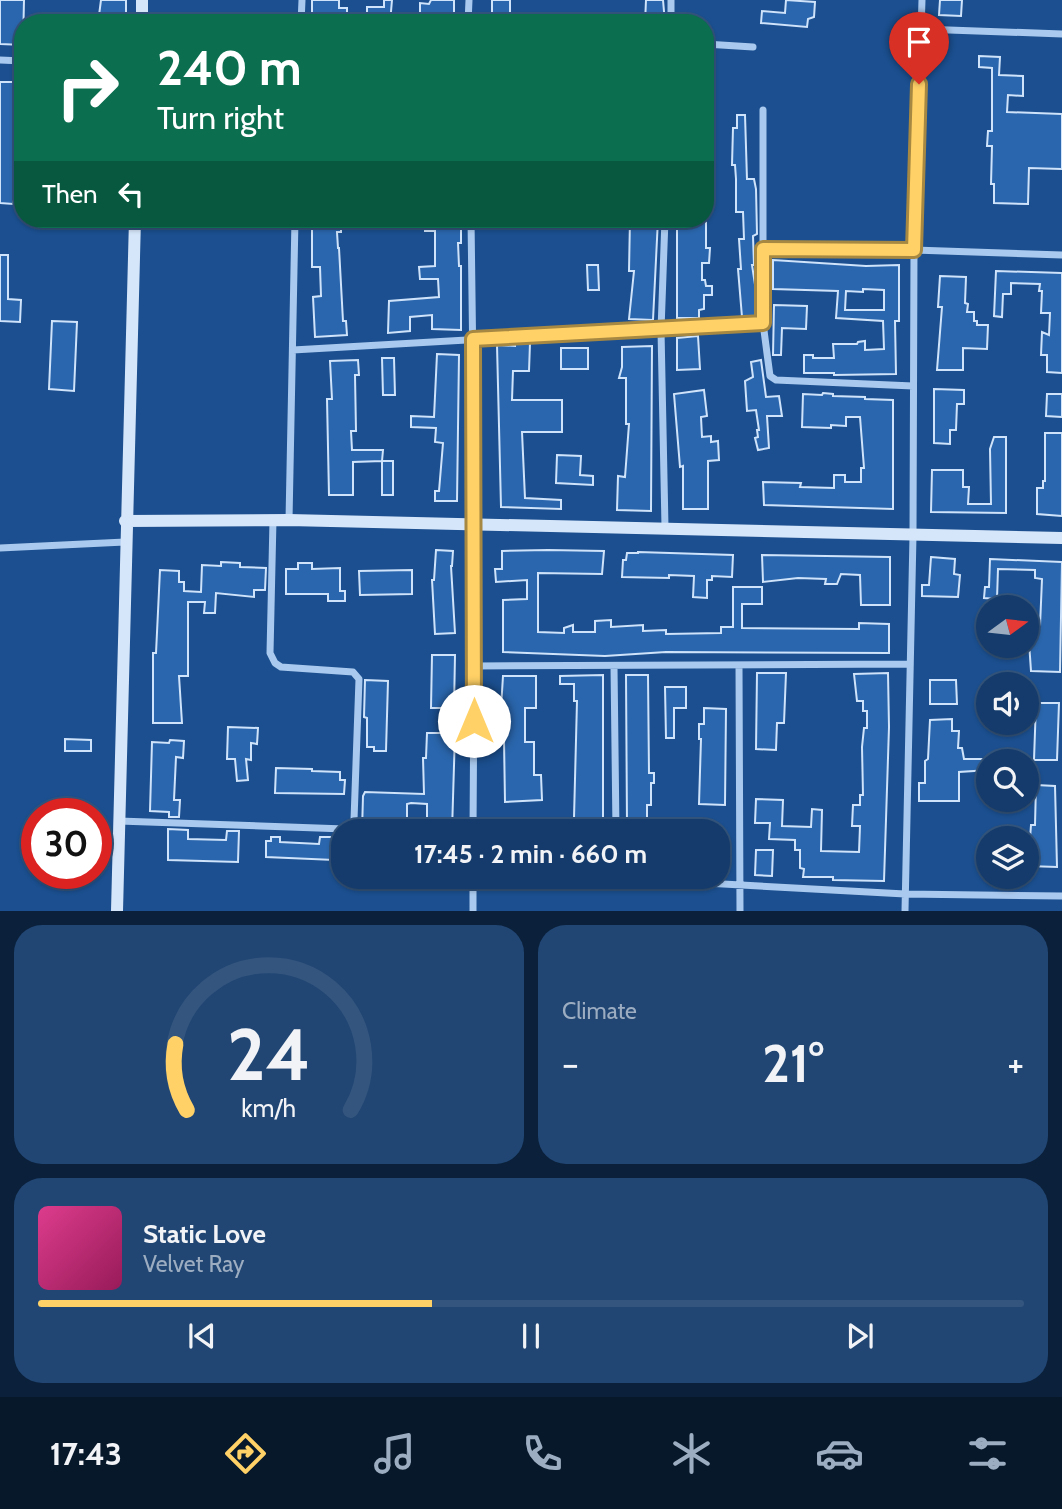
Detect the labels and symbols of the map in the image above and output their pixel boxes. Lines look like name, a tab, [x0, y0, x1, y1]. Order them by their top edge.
pin	[889, 12.0, 949, 84]
north arrow	[976, 595, 1040, 658]
position arrow	[437, 684, 511, 758]
speed limit sign: 30	[21, 798, 112, 889]

